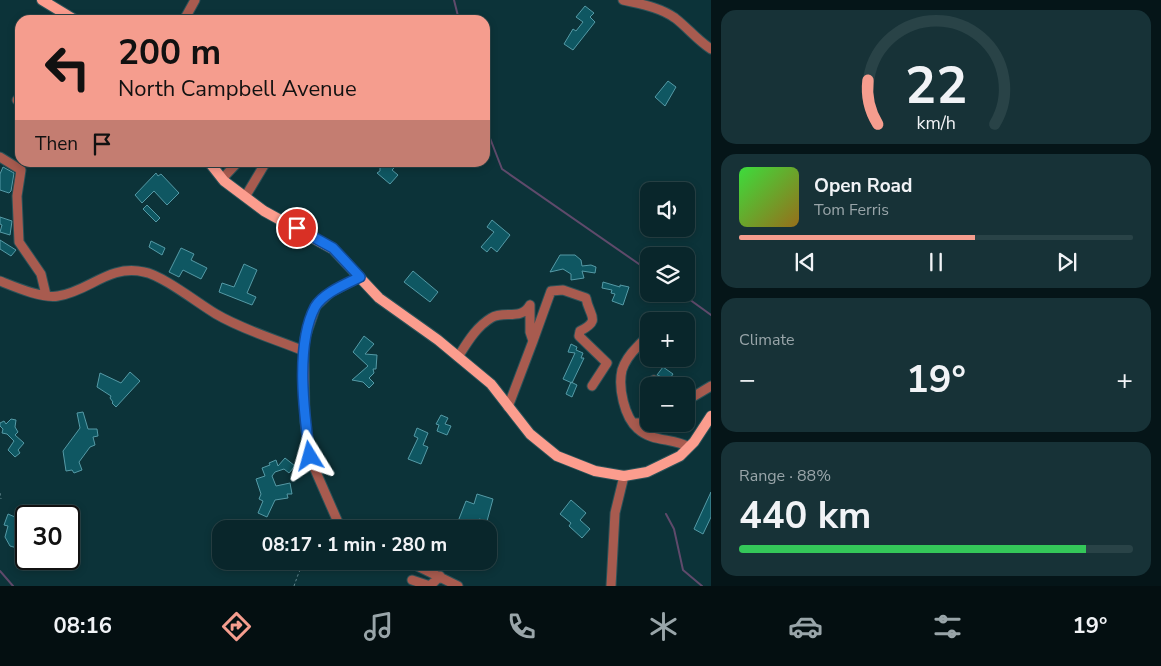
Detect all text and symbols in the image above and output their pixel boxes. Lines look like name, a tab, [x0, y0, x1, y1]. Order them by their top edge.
text: 200 m	[118, 29, 221, 76]
icon: left	[35, 35, 100, 100]
text: 22	[905, 50, 967, 121]
text: North Campbell Avenue	[118, 74, 357, 104]
text: km/h	[916, 111, 956, 135]
icon: arrive	[88, 130, 116, 158]
text: Then	[35, 131, 78, 157]
text: Open Road	[814, 173, 912, 199]
map controls	[640, 182, 695, 432]
button: sound	[640, 182, 695, 237]
text: Tom Ferris	[814, 199, 889, 221]
pin	[276, 207, 318, 249]
icon: arrive	[283, 214, 311, 242]
button: layers	[640, 247, 695, 302]
icon: previous	[791, 248, 819, 276]
icon: pause	[922, 248, 950, 276]
icon: next	[1053, 248, 1081, 276]
button: +	[640, 312, 695, 367]
text: Climate	[739, 329, 794, 351]
text: 19°	[906, 354, 966, 405]
text: −	[739, 361, 756, 399]
text: +	[1116, 361, 1133, 399]
button: −	[640, 377, 695, 432]
position arrow	[283, 429, 335, 481]
text: Range · 88%	[739, 465, 831, 487]
text: 440 km	[739, 490, 871, 541]
speed limit sign: 30	[15, 505, 80, 570]
text: 08:17 · 1 min · 280 m	[262, 532, 447, 558]
icon: directions	[219, 609, 254, 644]
icon: music	[361, 609, 396, 644]
icon: phone	[504, 609, 539, 644]
icon: climate	[646, 609, 681, 644]
icon: car	[788, 609, 823, 644]
icon: filters	[930, 609, 965, 644]
text: 08:16	[54, 611, 112, 641]
text: 19°	[1073, 611, 1107, 641]

